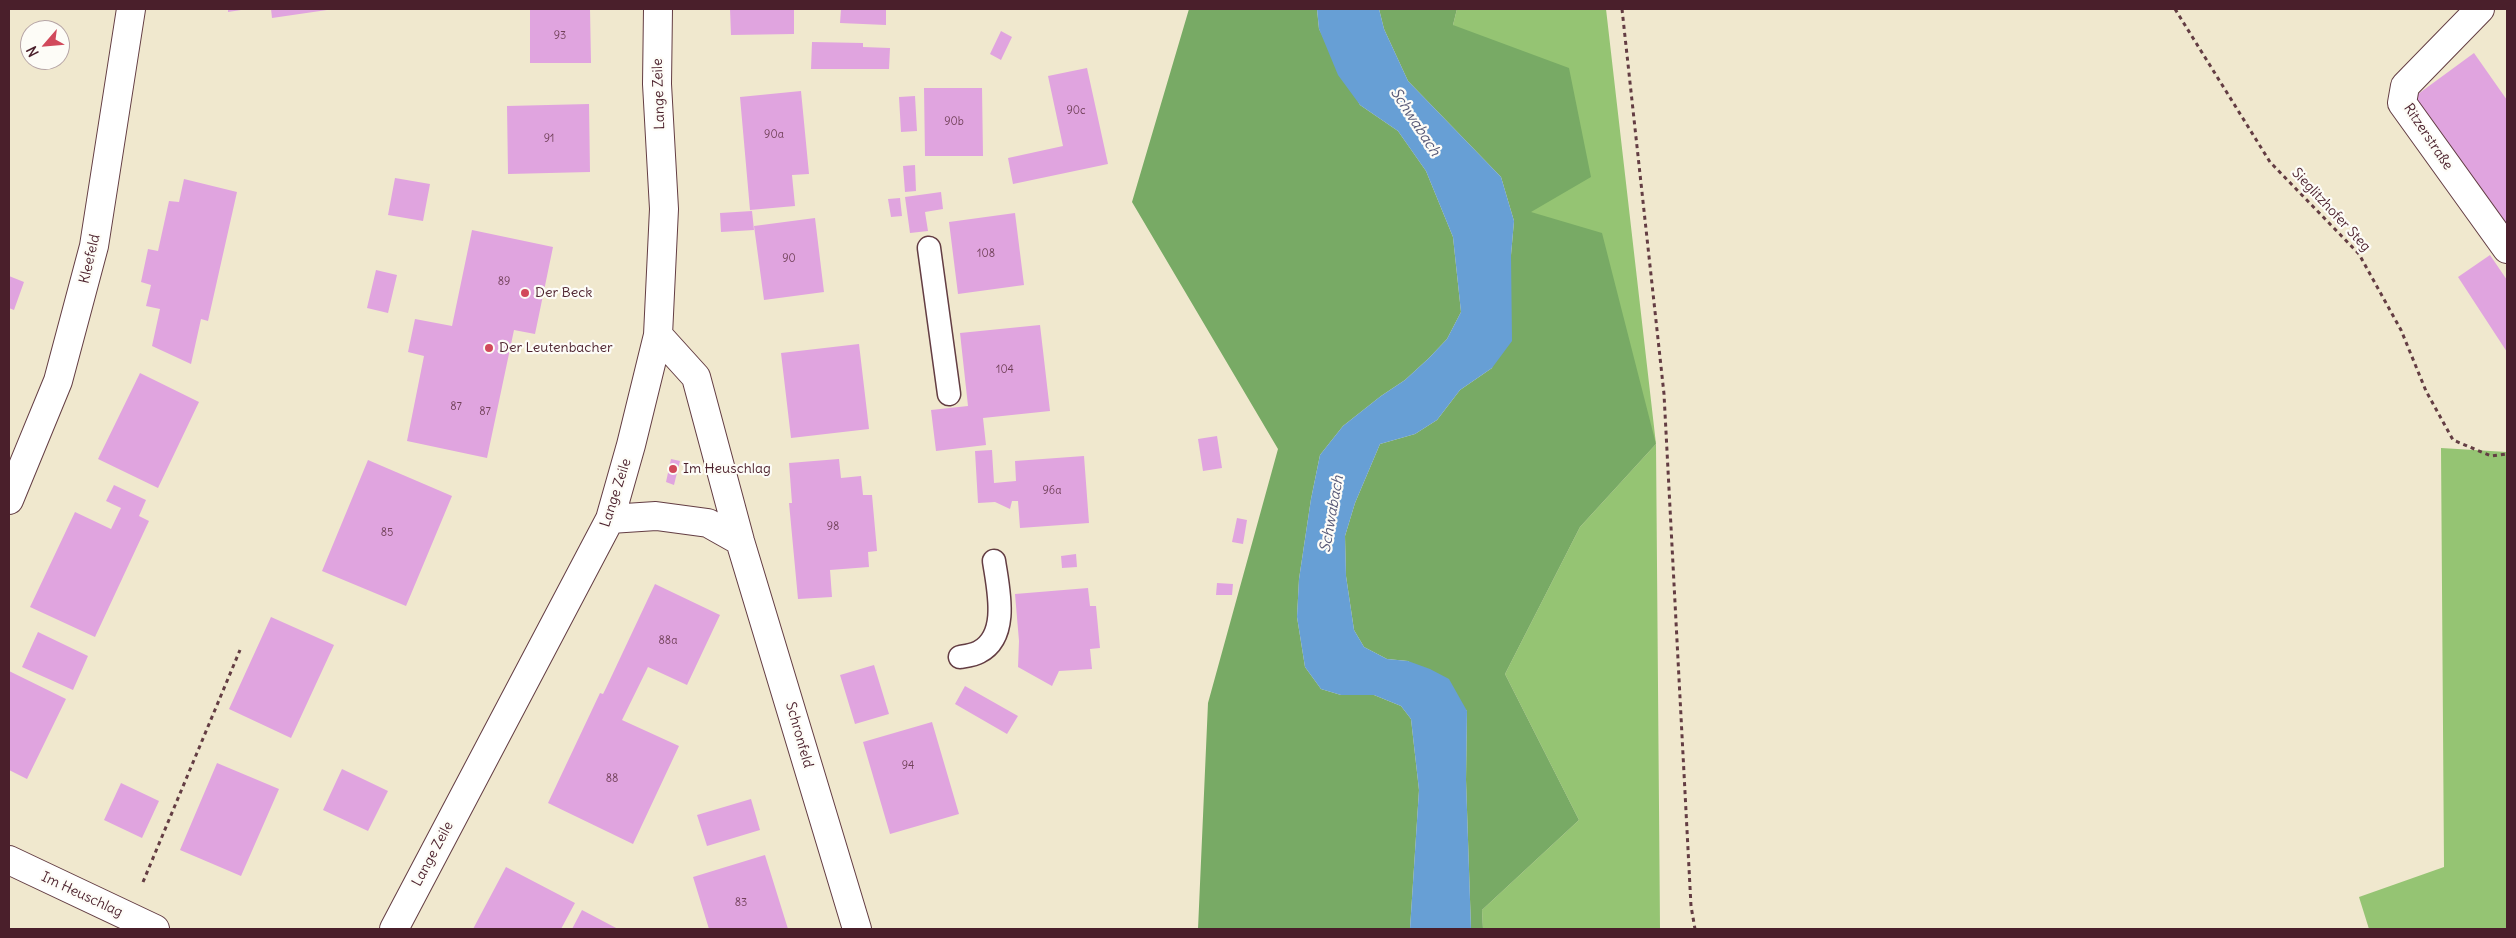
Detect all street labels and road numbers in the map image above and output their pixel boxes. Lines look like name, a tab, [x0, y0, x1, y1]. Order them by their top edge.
street label: Lange Zeile	[649, 58, 669, 130]
street label: Ritzerstraße	[2400, 101, 2456, 173]
street label: Sieglitzhofer Steg	[2288, 165, 2374, 255]
street label: Kleefeld	[76, 233, 104, 285]
street label: Lange Zeile	[597, 457, 635, 529]
street label: Schronfeld	[782, 700, 816, 770]
street label: Lange Zeile	[409, 819, 457, 889]
street label: Im Heuschlag	[39, 869, 125, 921]

